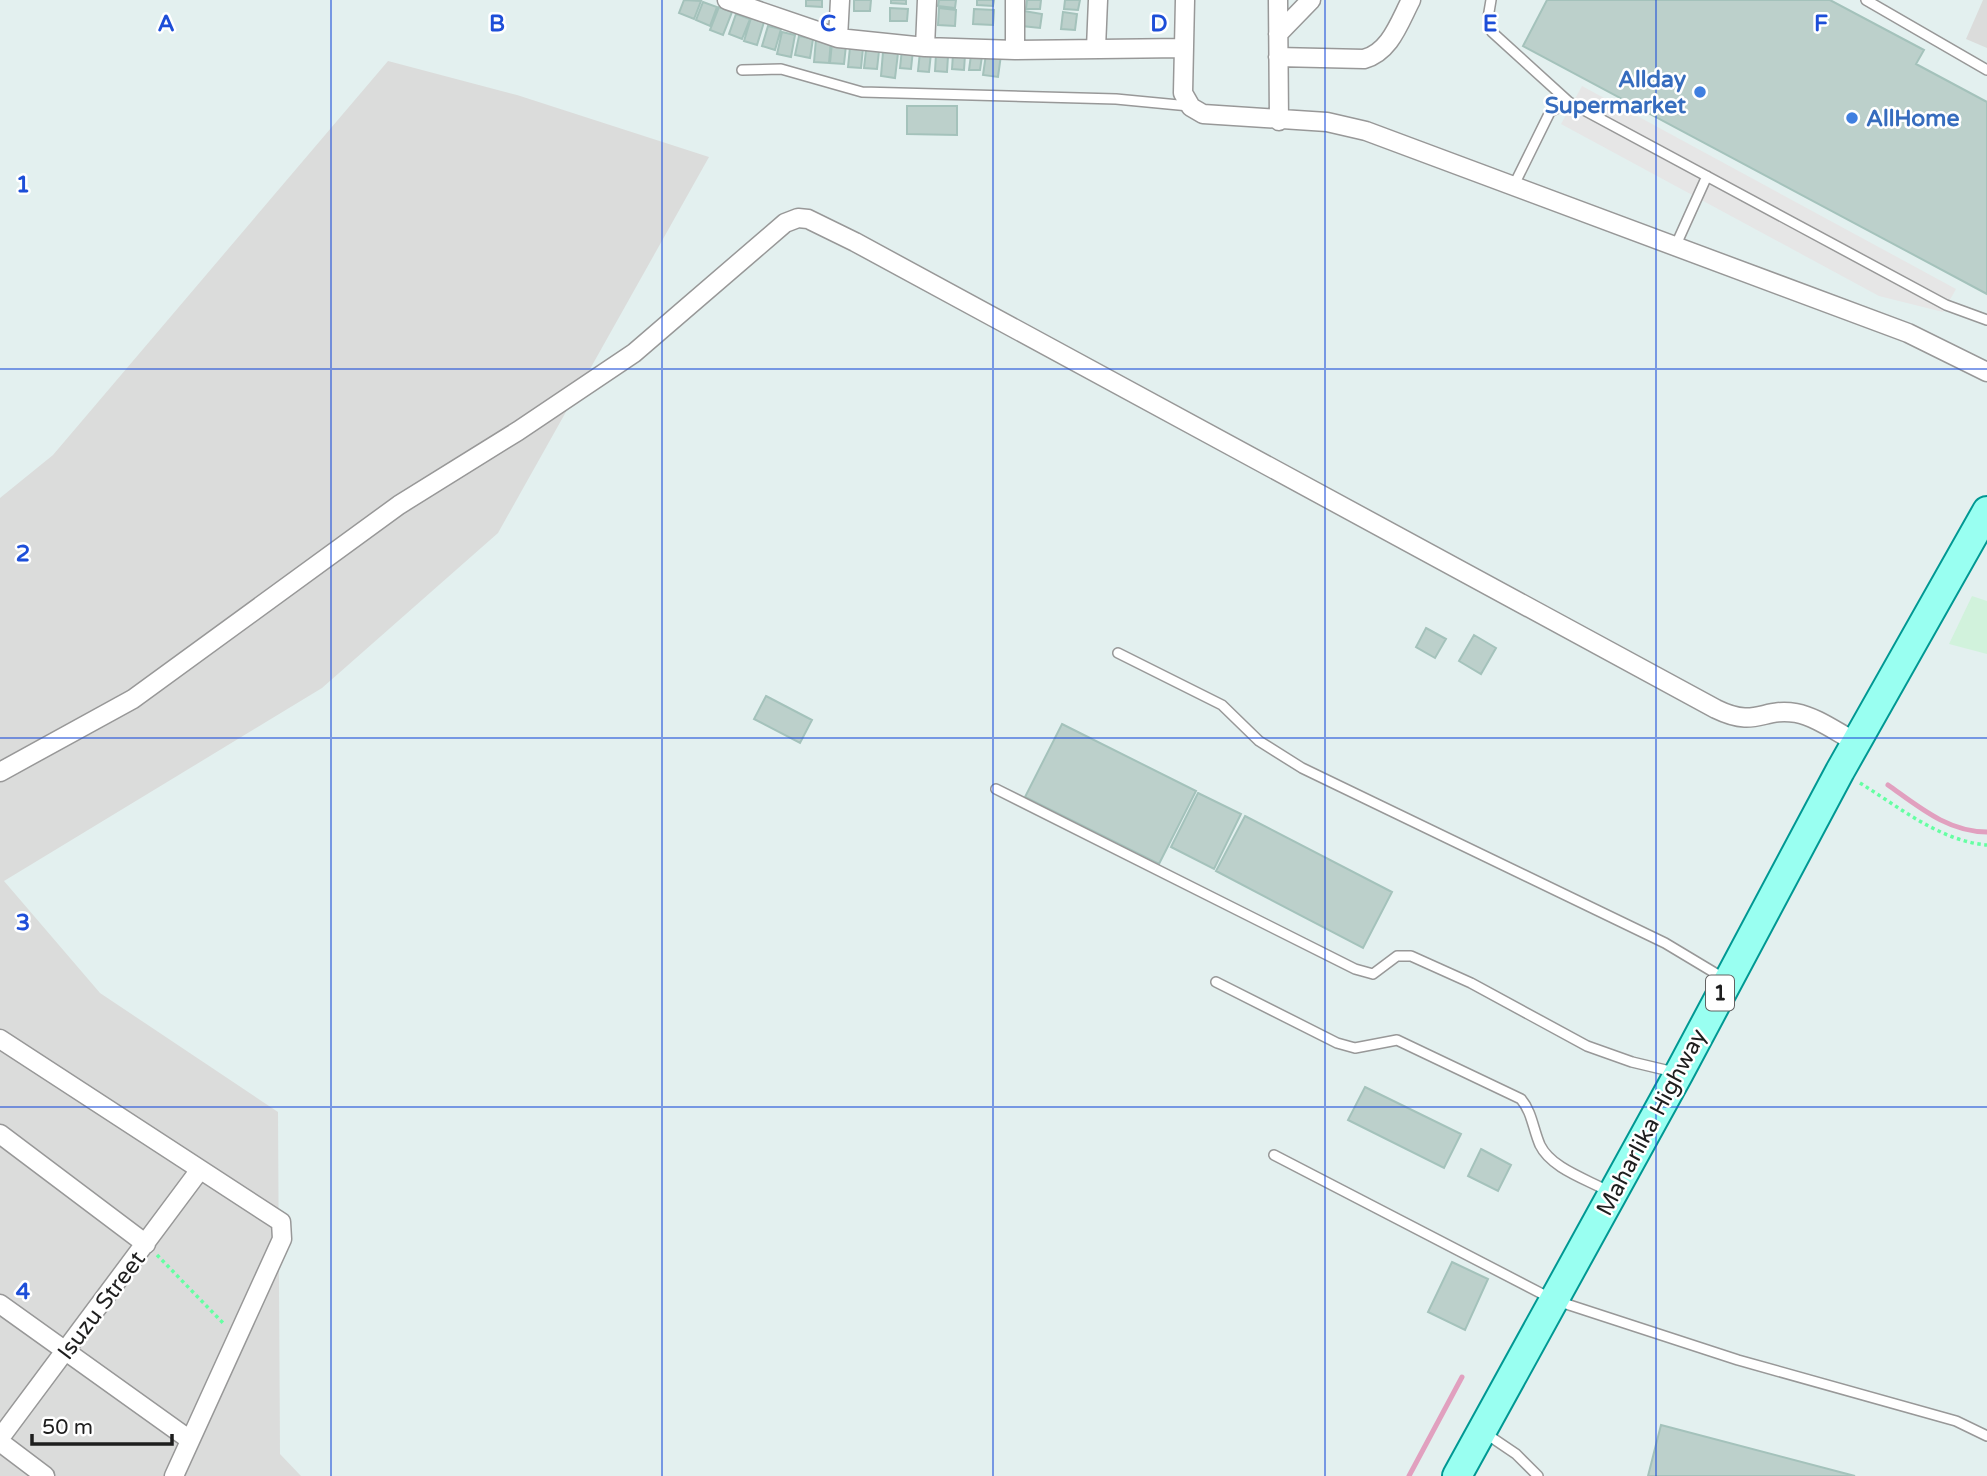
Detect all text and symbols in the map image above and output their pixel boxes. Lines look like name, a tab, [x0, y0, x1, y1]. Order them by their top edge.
text: A	[157, 10, 175, 38]
text: B	[489, 10, 505, 38]
text: C	[820, 10, 836, 38]
text: D	[1150, 10, 1168, 38]
text: E	[1483, 10, 1497, 38]
text: F	[1814, 10, 1828, 38]
place label: Allday Supermarket	[1545, 66, 1687, 120]
marker: Allday Supermarket	[1692, 84, 1708, 100]
place label: AllHome	[1866, 105, 1959, 133]
marker: AllHome	[1844, 110, 1860, 126]
text: 1	[16, 171, 30, 199]
text: 2	[16, 540, 30, 568]
text: 3	[16, 909, 30, 937]
road number: 1	[1706, 976, 1734, 1010]
street label: Maharlika Highway	[1591, 1024, 1713, 1221]
street label: Isuzu Street	[52, 1246, 152, 1365]
text: 4	[16, 1278, 31, 1306]
scale bar	[32, 1402, 172, 1446]
text: 50 m	[42, 1415, 93, 1440]

